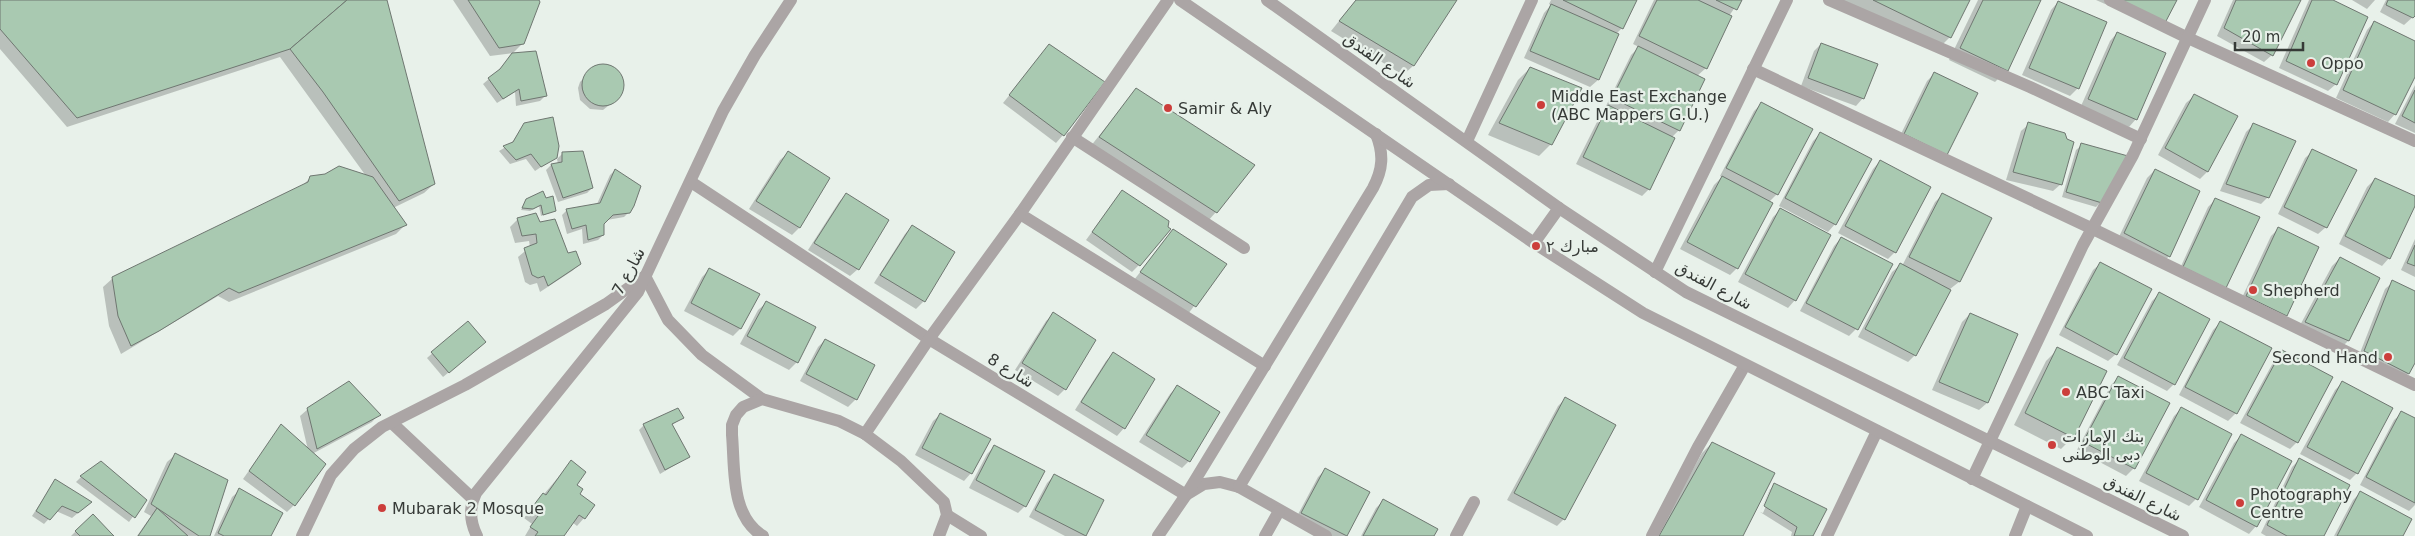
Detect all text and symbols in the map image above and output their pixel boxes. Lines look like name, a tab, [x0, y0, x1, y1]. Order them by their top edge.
scale bar	[2235, 20, 2302, 52]
text: 20 m	[2242, 28, 2280, 46]
street label: شارع الفندق	[1339, 29, 1419, 93]
place label: Oppo	[2321, 54, 2364, 73]
marker: Oppo	[2305, 57, 2317, 69]
place label: Middle East Exchange (ABC Mappers G.U.)	[1551, 87, 1727, 124]
place label: Samir & Aly	[1178, 99, 1272, 118]
marker: Middle East Exchange (ABC Mappers G.U.)	[1535, 99, 1547, 111]
marker: Samir & Aly	[1162, 102, 1174, 114]
place label: مبارك ٢	[1546, 237, 1599, 257]
marker: مبارك ٢	[1530, 240, 1542, 252]
street label: شارع 7	[608, 244, 650, 299]
street label: شارع الفندق	[1672, 257, 1755, 314]
place label: Shepherd	[2263, 281, 2340, 300]
marker: Shepherd	[2247, 284, 2259, 296]
place label: Second Hand	[2272, 348, 2378, 367]
street label: شارع 8	[984, 349, 1037, 393]
marker: Second Hand	[2382, 351, 2394, 363]
place label: ABC Taxi	[2076, 383, 2145, 402]
marker: ABC Taxi	[2060, 386, 2072, 398]
place label: بنك الإمارات دبى الوطنى	[2062, 427, 2144, 465]
marker: بنك الإمارات دبى الوطنى	[2046, 439, 2058, 451]
street label: شارع الفندق	[2101, 472, 2185, 526]
place label: Photography Centre	[2250, 485, 2352, 522]
marker: Photography Centre	[2234, 497, 2246, 509]
place label: Mubarak 2 Mosque	[392, 499, 544, 518]
marker: Mubarak 2 Mosque	[376, 502, 388, 514]

